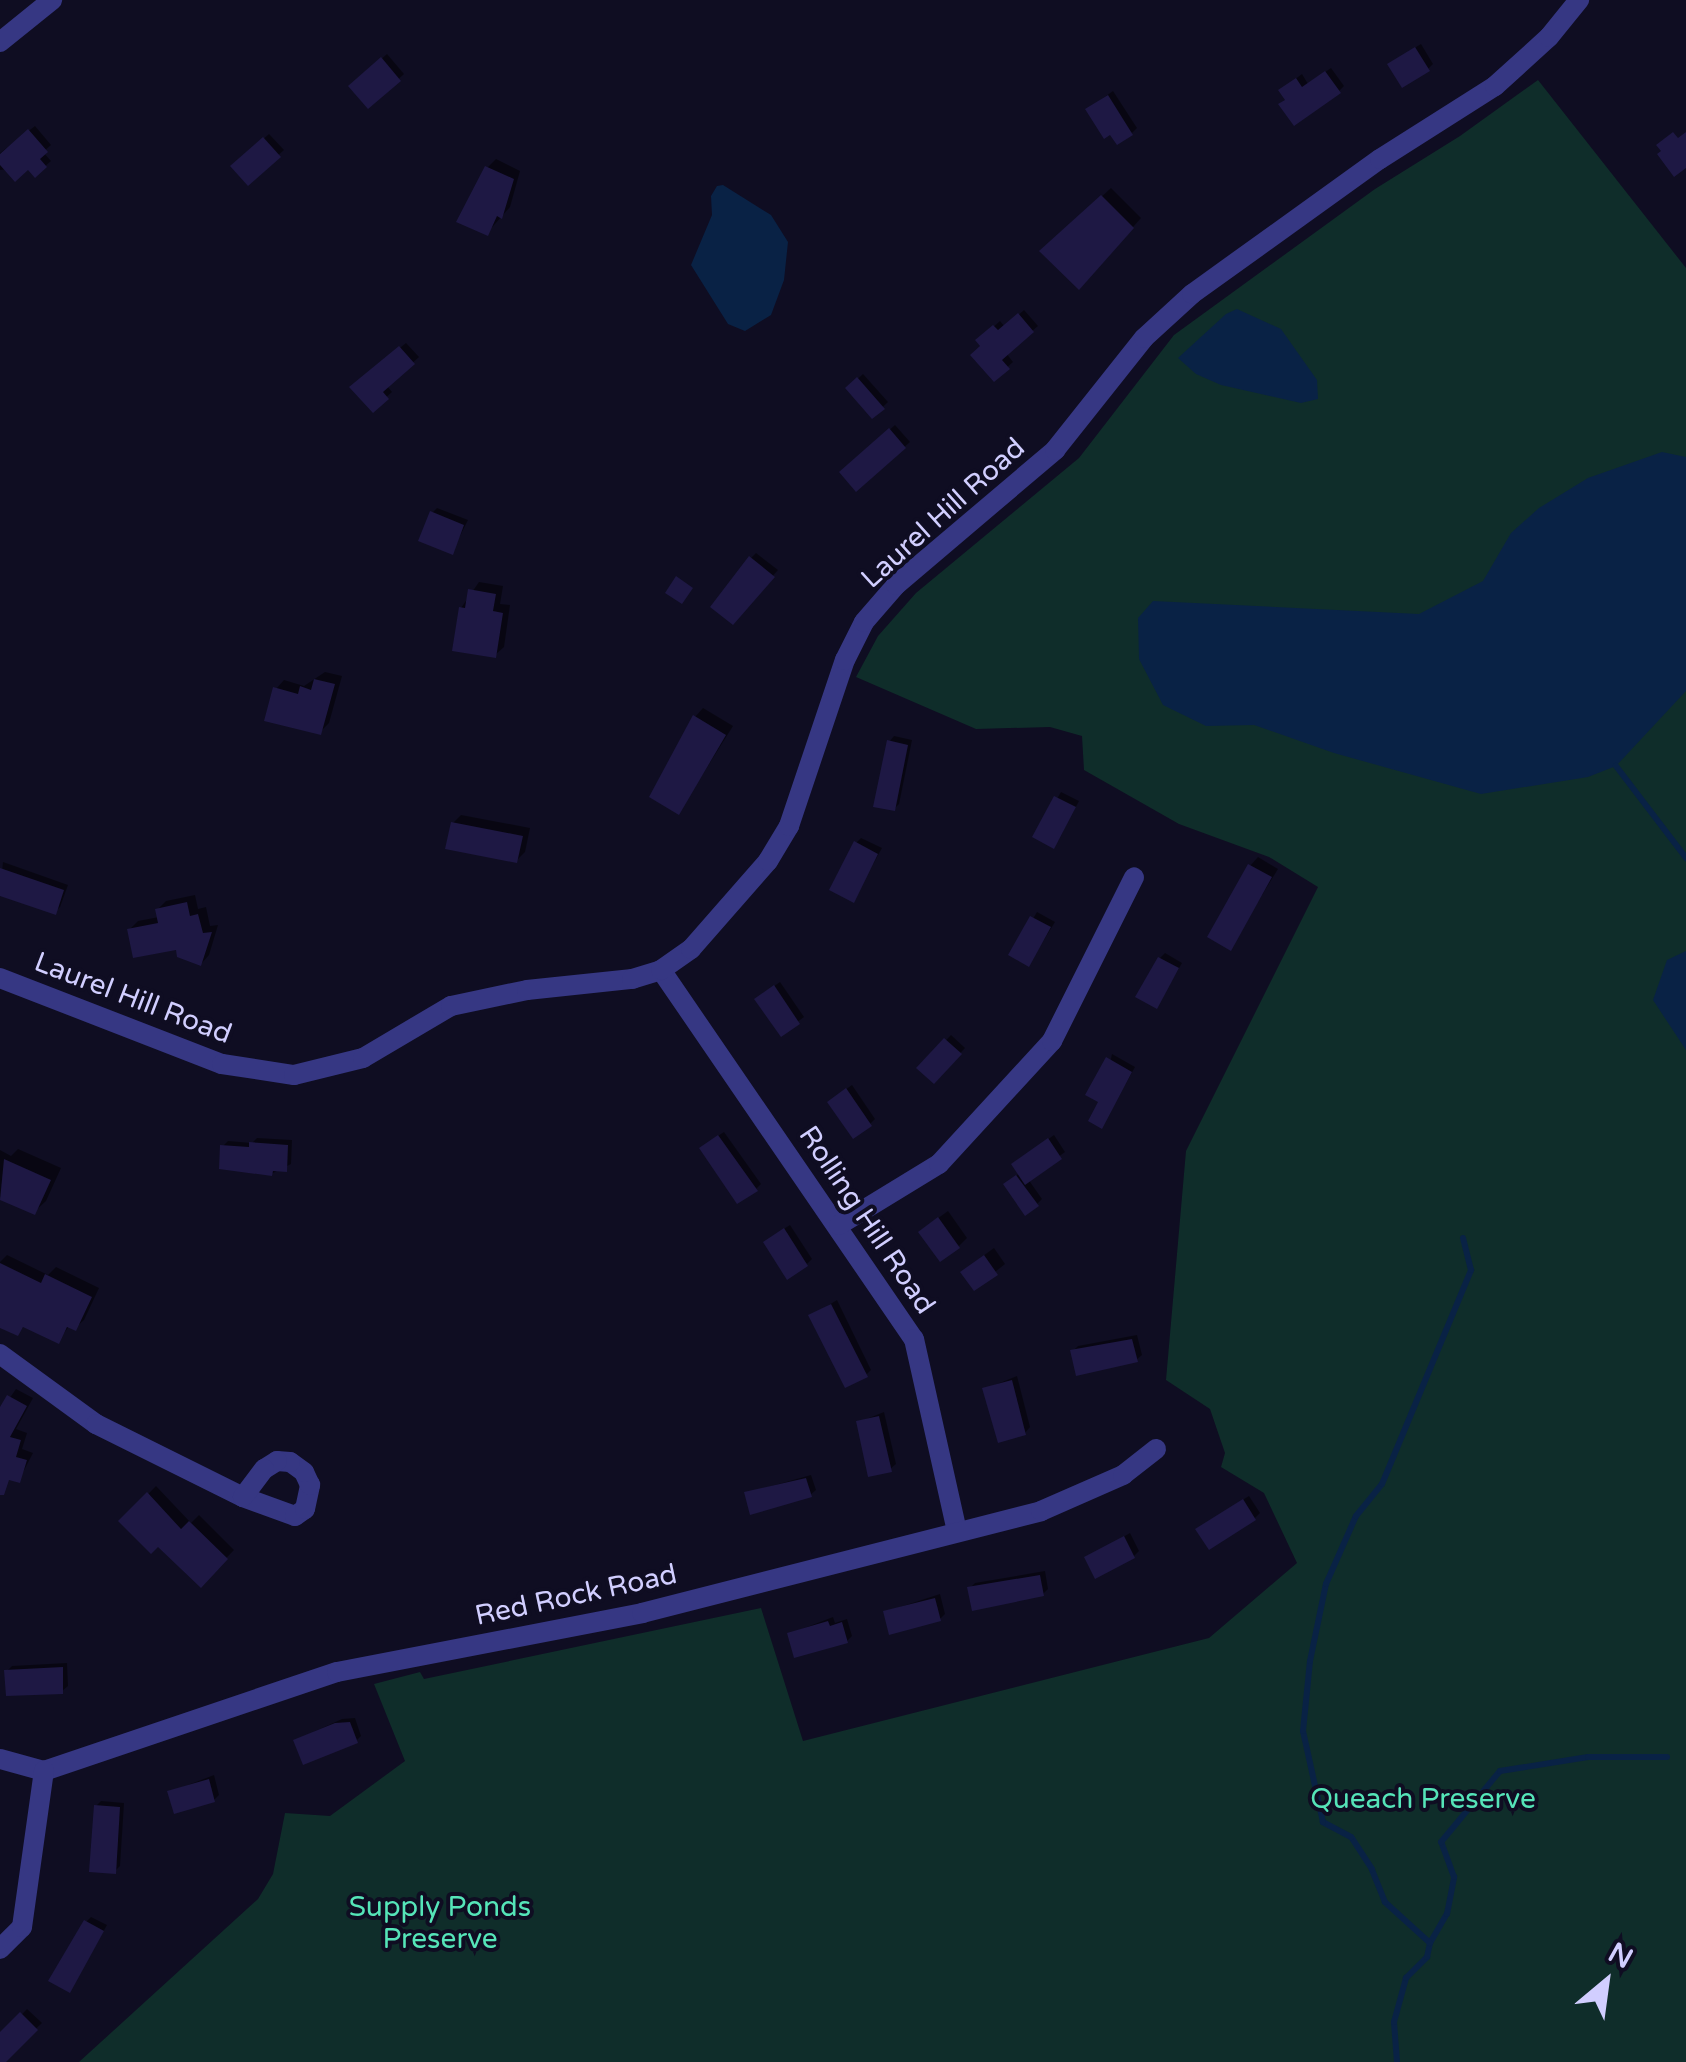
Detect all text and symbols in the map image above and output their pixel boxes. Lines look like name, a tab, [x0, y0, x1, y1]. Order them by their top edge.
street label: Laurel Hill Road	[854, 431, 1032, 595]
street label: Laurel Hill Road	[30, 945, 236, 1051]
street label: Rolling Hill Road	[792, 1120, 942, 1320]
street label: Red Rock Road	[472, 1557, 680, 1633]
park label: Queach Preserve	[1310, 1782, 1536, 1816]
park label: Supply Ponds Preserve	[349, 1890, 531, 1956]
north arrow	[1556, 1932, 1656, 2032]
text: N	[1602, 1935, 1639, 1976]

